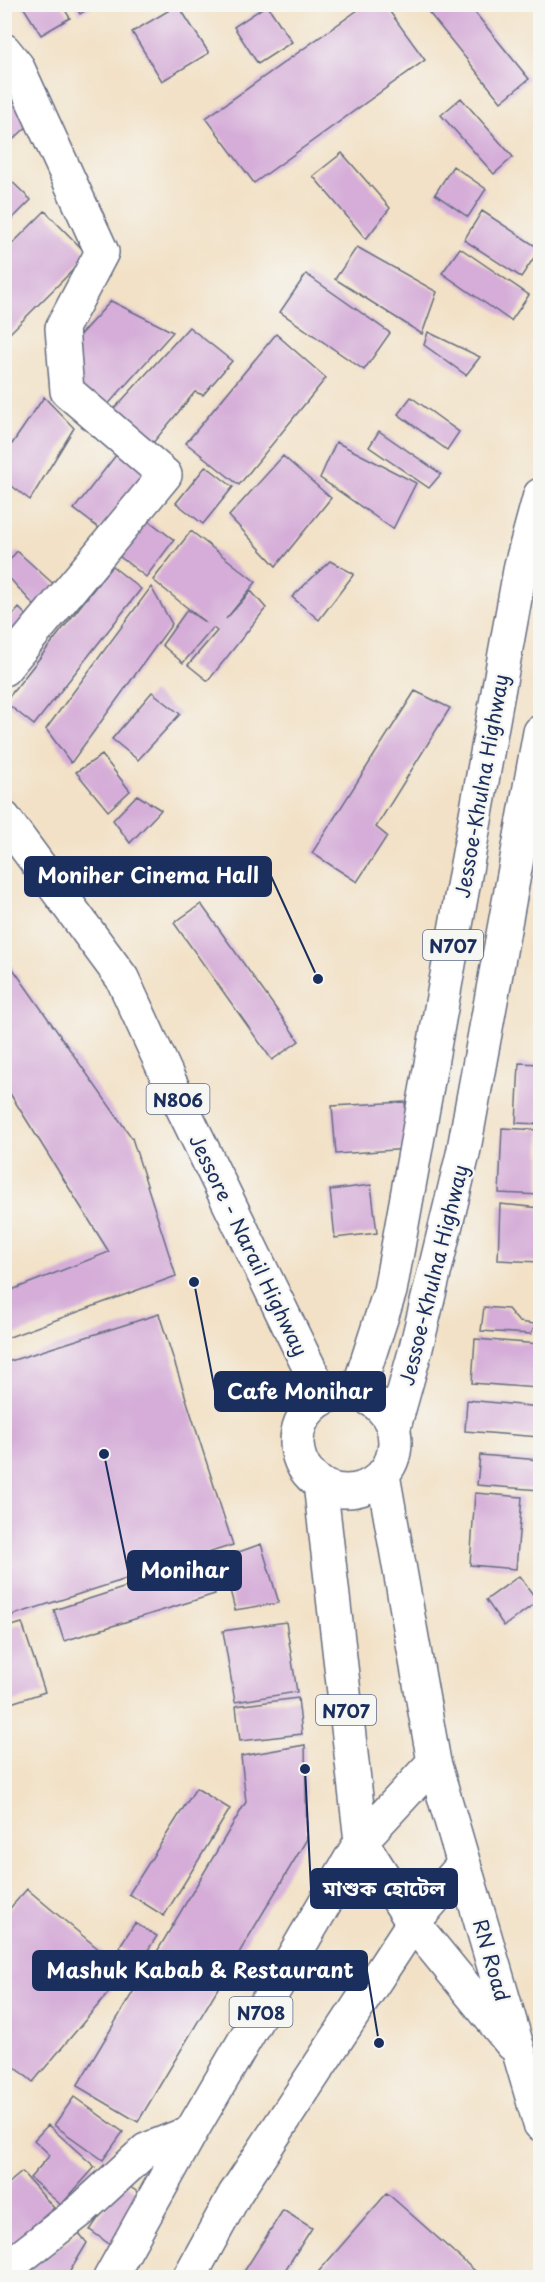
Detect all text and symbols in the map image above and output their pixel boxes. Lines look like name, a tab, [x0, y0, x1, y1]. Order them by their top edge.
street label: Jessoe-Khulna Highway	[447, 672, 515, 900]
callout: Moniher Cinema Hall	[25, 857, 271, 896]
text: Moniher Cinema Hall	[37, 858, 259, 890]
road number: N707	[423, 930, 483, 960]
road number: N806	[146, 1084, 210, 1114]
street label: Jessore - Narail Highway	[182, 1129, 316, 1361]
street label: Jessoe-Khulna Highway	[391, 1161, 475, 1389]
callout: Cafe Monihar	[215, 1372, 385, 1411]
text: Cafe Monihar	[227, 1374, 373, 1406]
callout: Monihar	[128, 1551, 241, 1590]
text: Monihar	[141, 1553, 229, 1585]
road number: N707	[316, 1695, 376, 1725]
callout: মাশুক হোটেল	[311, 1869, 457, 1908]
text: মাশুক হোটেল	[322, 1871, 446, 1903]
street label: RN Road	[466, 1915, 518, 2005]
callout: Mashuk Kabab & Restaurant	[33, 1951, 367, 1990]
text: Mashuk Kabab & Restaurant	[46, 1953, 354, 1985]
road number: N708	[230, 1997, 292, 2027]

